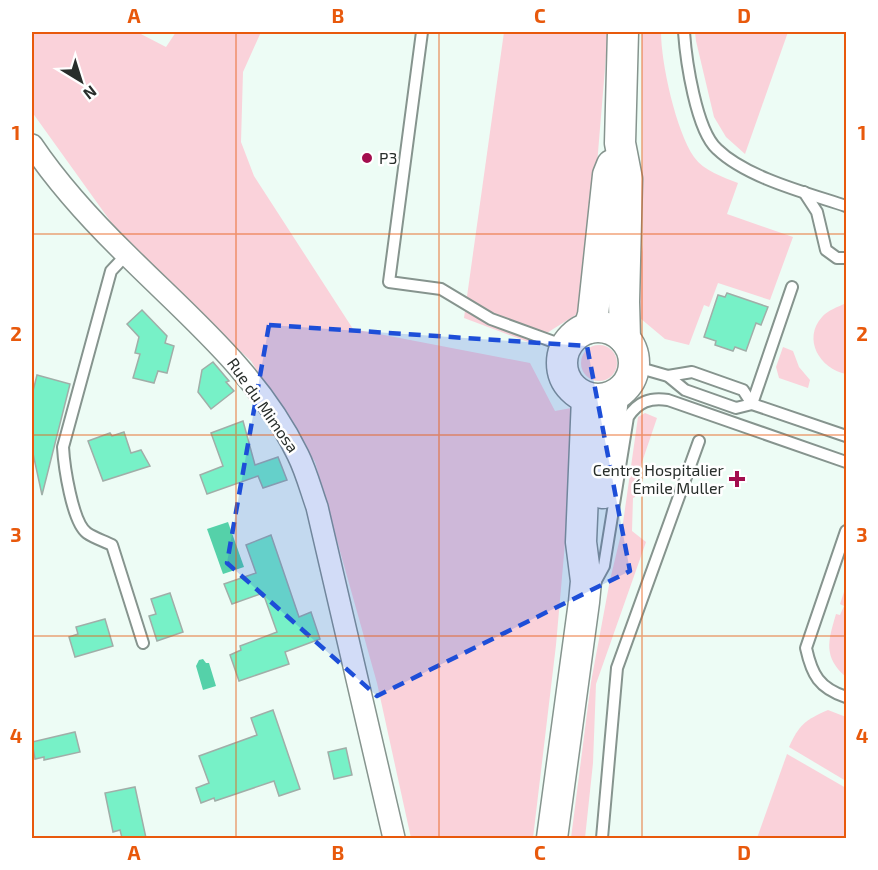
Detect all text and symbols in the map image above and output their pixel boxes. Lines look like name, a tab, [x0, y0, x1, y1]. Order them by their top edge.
text: A	[127, 3, 141, 27]
text: B	[332, 3, 344, 27]
text: C	[534, 3, 546, 27]
text: D	[737, 3, 751, 27]
north arrow	[51, 51, 111, 111]
text: N	[80, 82, 101, 104]
text: 1	[12, 120, 20, 144]
text: 1	[858, 120, 866, 144]
place label: P3	[379, 148, 397, 167]
marker: P3	[360, 151, 374, 165]
text: 2	[10, 321, 22, 345]
text: 2	[856, 321, 868, 345]
street label: Rue du Mimosa	[224, 354, 303, 456]
place label: Centre Hospitalier Émile Muller	[593, 460, 725, 497]
marker: Centre Hospitalier Émile Muller	[728, 470, 746, 488]
text: 3	[10, 522, 22, 546]
text: 3	[856, 522, 868, 546]
text: 4	[10, 723, 23, 747]
text: 4	[856, 723, 869, 747]
text: A	[127, 840, 141, 864]
text: B	[332, 840, 344, 864]
text: C	[534, 840, 546, 864]
text: D	[737, 840, 751, 864]

